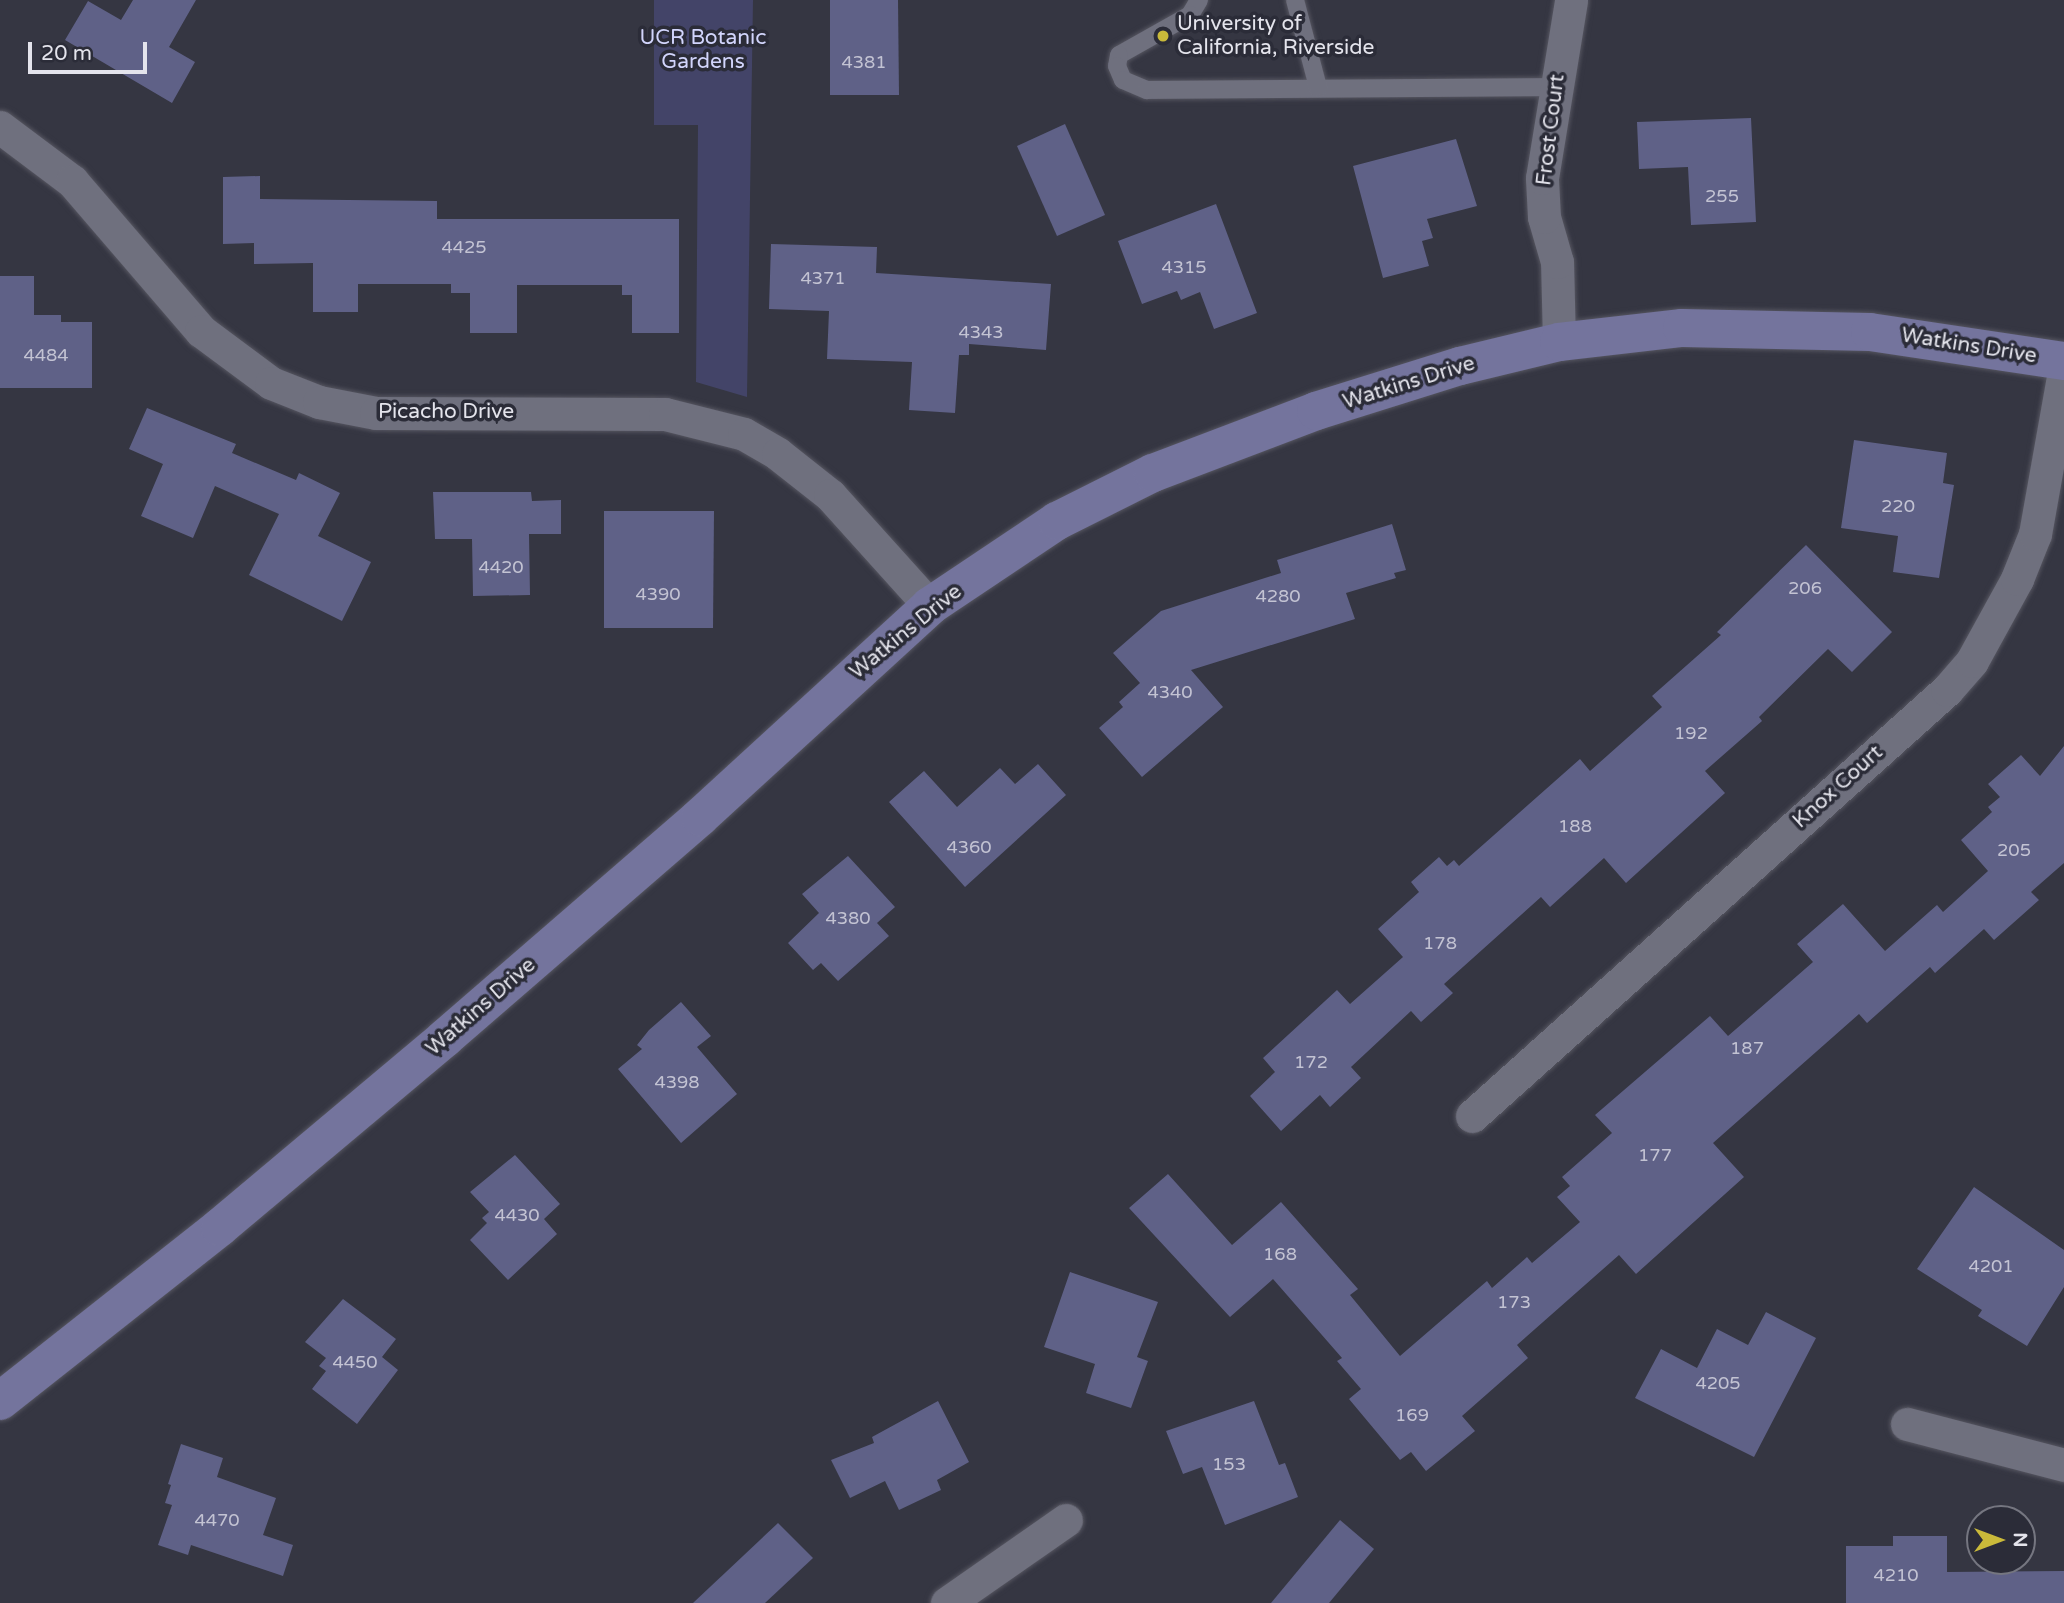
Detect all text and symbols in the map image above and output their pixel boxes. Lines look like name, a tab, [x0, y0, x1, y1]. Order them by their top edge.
place label: University of California, Riverside	[1177, 11, 1374, 61]
park label: UCR Botanic Gardens	[639, 25, 767, 75]
scale bar	[32, 28, 150, 72]
marker: University of California, Riverside	[1155, 28, 1171, 44]
text: 20 m	[41, 41, 92, 66]
house number: 4381	[841, 51, 887, 73]
street label: Frost Court	[1532, 73, 1570, 187]
house number: 255	[1705, 185, 1739, 207]
house number: 4425	[441, 236, 487, 258]
house number: 4315	[1161, 256, 1207, 278]
house number: 4371	[800, 267, 846, 289]
house number: 4343	[958, 321, 1004, 343]
street label: Watkins Drive	[1900, 323, 2038, 369]
house number: 4484	[23, 344, 69, 366]
street label: Watkins Drive	[1340, 351, 1478, 415]
street label: Picacho Drive	[378, 399, 514, 425]
house number: 220	[1881, 495, 1915, 517]
house number: 4420	[478, 556, 524, 578]
house number: 206	[1788, 577, 1822, 599]
street label: Watkins Drive	[845, 579, 967, 685]
house number: 4390	[635, 583, 681, 605]
house number: 4280	[1255, 585, 1301, 607]
house number: 4340	[1147, 681, 1193, 703]
house number: 192	[1674, 722, 1708, 744]
street label: Knox Court	[1788, 740, 1888, 834]
house number: 188	[1558, 815, 1592, 837]
house number: 4360	[946, 836, 992, 858]
house number: 205	[1997, 839, 2031, 861]
house number: 4380	[825, 907, 871, 929]
house number: 178	[1423, 932, 1457, 954]
street label: Watkins Drive	[421, 953, 541, 1061]
house number: 187	[1730, 1037, 1764, 1059]
house number: 172	[1294, 1051, 1328, 1073]
house number: 4398	[654, 1071, 700, 1093]
house number: 177	[1638, 1144, 1672, 1166]
house number: 4430	[494, 1204, 540, 1226]
house number: 168	[1263, 1243, 1297, 1265]
house number: 4201	[1968, 1255, 2014, 1277]
house number: 173	[1497, 1291, 1531, 1313]
house number: 4450	[332, 1351, 378, 1373]
house number: 4205	[1695, 1372, 1741, 1394]
house number: 169	[1395, 1404, 1429, 1426]
house number: 153	[1212, 1453, 1246, 1475]
north arrow	[1966, 1505, 2036, 1575]
house number: 4470	[194, 1509, 240, 1531]
text: N	[2009, 1532, 2031, 1548]
house number: 4210	[1873, 1564, 1919, 1586]

